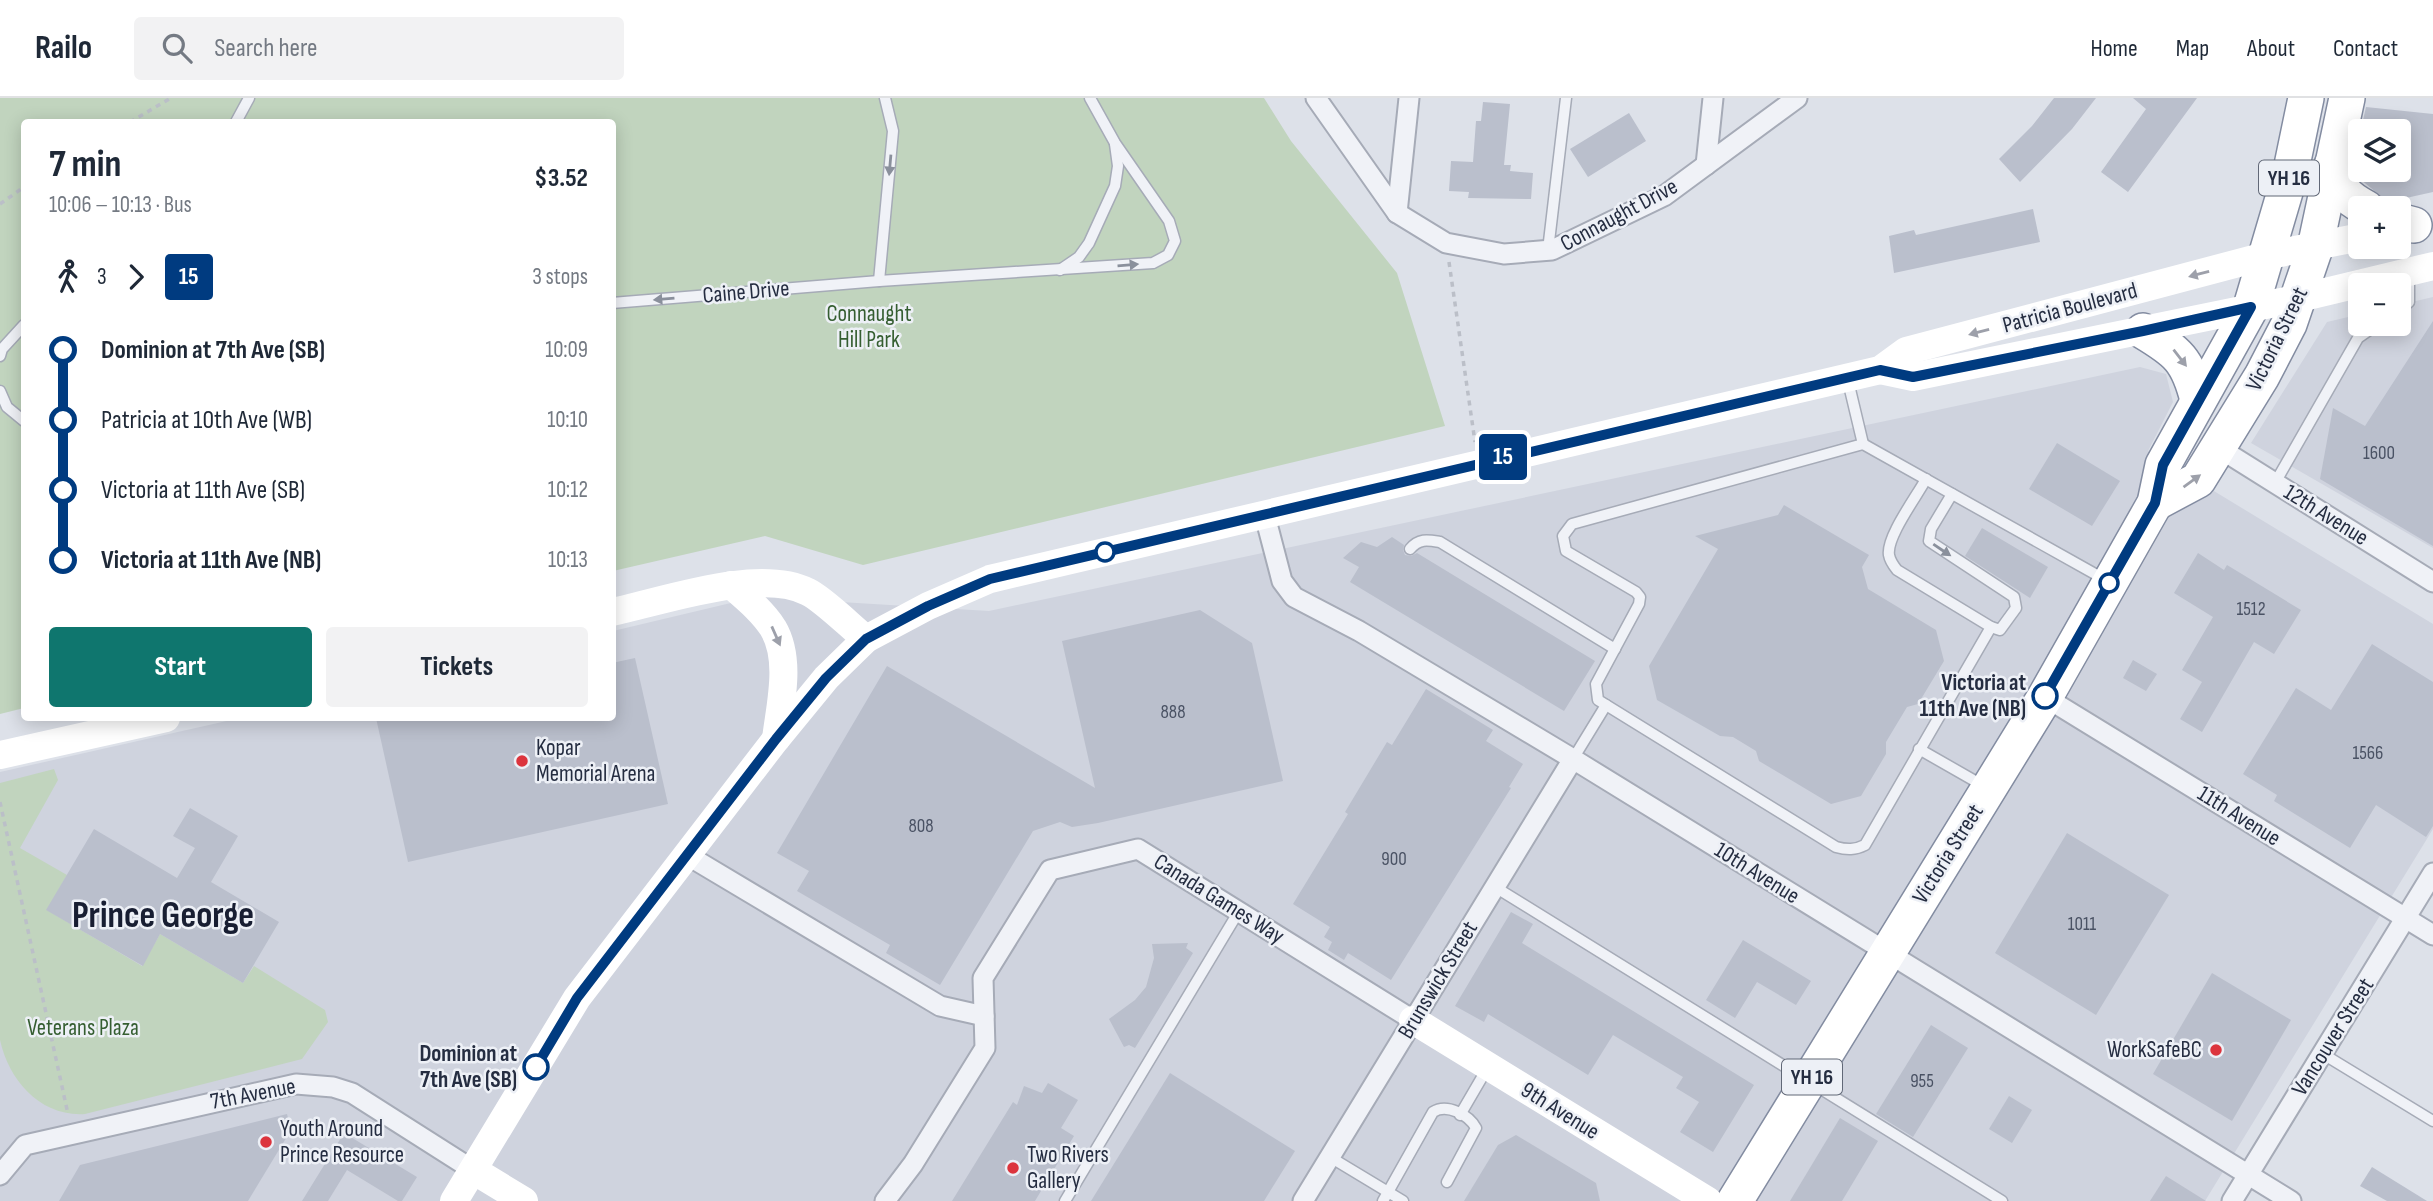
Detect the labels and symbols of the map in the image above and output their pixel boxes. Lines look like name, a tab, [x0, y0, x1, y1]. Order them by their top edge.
one-way arrow	[884, 154, 895, 176]
road number: YH 16	[2259, 160, 2319, 196]
street label: Connaught Drive	[1556, 172, 1682, 258]
one-way arrow	[1117, 259, 1139, 270]
one-way arrow	[2188, 269, 2210, 280]
street label: Caine Drive	[702, 274, 790, 310]
street label: Patricia Boulevard	[2000, 277, 2140, 339]
street label: Victoria Street	[2240, 283, 2314, 395]
one-way arrow	[653, 294, 675, 305]
park label: Connaught Hill Park	[827, 300, 911, 354]
one-way arrow	[1968, 327, 1990, 338]
one-way arrow	[2172, 349, 2187, 367]
line badge: 15	[1472, 434, 1534, 480]
house number: 1600	[2363, 442, 2395, 465]
one-way arrow	[2183, 474, 2202, 488]
street label: 12th Avenue	[2278, 478, 2374, 552]
unlabelled marker	[1095, 542, 1115, 562]
one-way arrow	[1933, 543, 1951, 557]
unlabelled marker	[2099, 573, 2119, 593]
house number: 1512	[2237, 598, 2265, 621]
one-way arrow	[770, 626, 782, 646]
place label: Victoria at 11th Ave (NB)	[1920, 669, 2026, 723]
marker: Victoria at 11th Ave (NB)	[2032, 683, 2058, 709]
house number: 888	[1160, 701, 1186, 724]
place label: Kopar Memorial Arena	[536, 734, 655, 788]
house number: 1566	[2353, 742, 2383, 765]
marker: Kopar Memorial Arena	[514, 753, 530, 769]
street label: 11th Avenue	[2192, 780, 2286, 852]
street label: Victoria Street	[1906, 799, 1990, 909]
house number: 808	[908, 815, 934, 838]
street label: 10th Avenue	[1709, 836, 1805, 910]
street label: Canada Games Way	[1149, 848, 1289, 950]
house number: 900	[1381, 848, 1407, 871]
district label: Prince George	[72, 894, 254, 938]
house number: 1011	[2068, 913, 2097, 936]
street label: Brunswick Street	[1392, 916, 1484, 1044]
street label: Vancouver Street	[2286, 973, 2380, 1101]
park label: Veterans Plaza	[27, 1014, 139, 1042]
place label: WorkSafeBC	[2107, 1036, 2202, 1064]
place label: Dominion at 7th Ave (SB)	[419, 1040, 517, 1094]
marker: WorkSafeBC	[2208, 1042, 2224, 1058]
marker: Dominion at 7th Ave (SB)	[523, 1054, 549, 1080]
road number: YH 16	[1782, 1060, 1842, 1094]
house number: 955	[1910, 1070, 1934, 1093]
street label: 7th Avenue	[208, 1072, 298, 1116]
street label: 9th Avenue	[1516, 1076, 1604, 1146]
place label: Youth Around Prince Resource	[280, 1115, 404, 1169]
marker: Youth Around Prince Resource	[258, 1134, 274, 1150]
place label: Two Rivers Gallery	[1027, 1141, 1109, 1195]
marker: Two Rivers Gallery	[1005, 1160, 1021, 1176]

